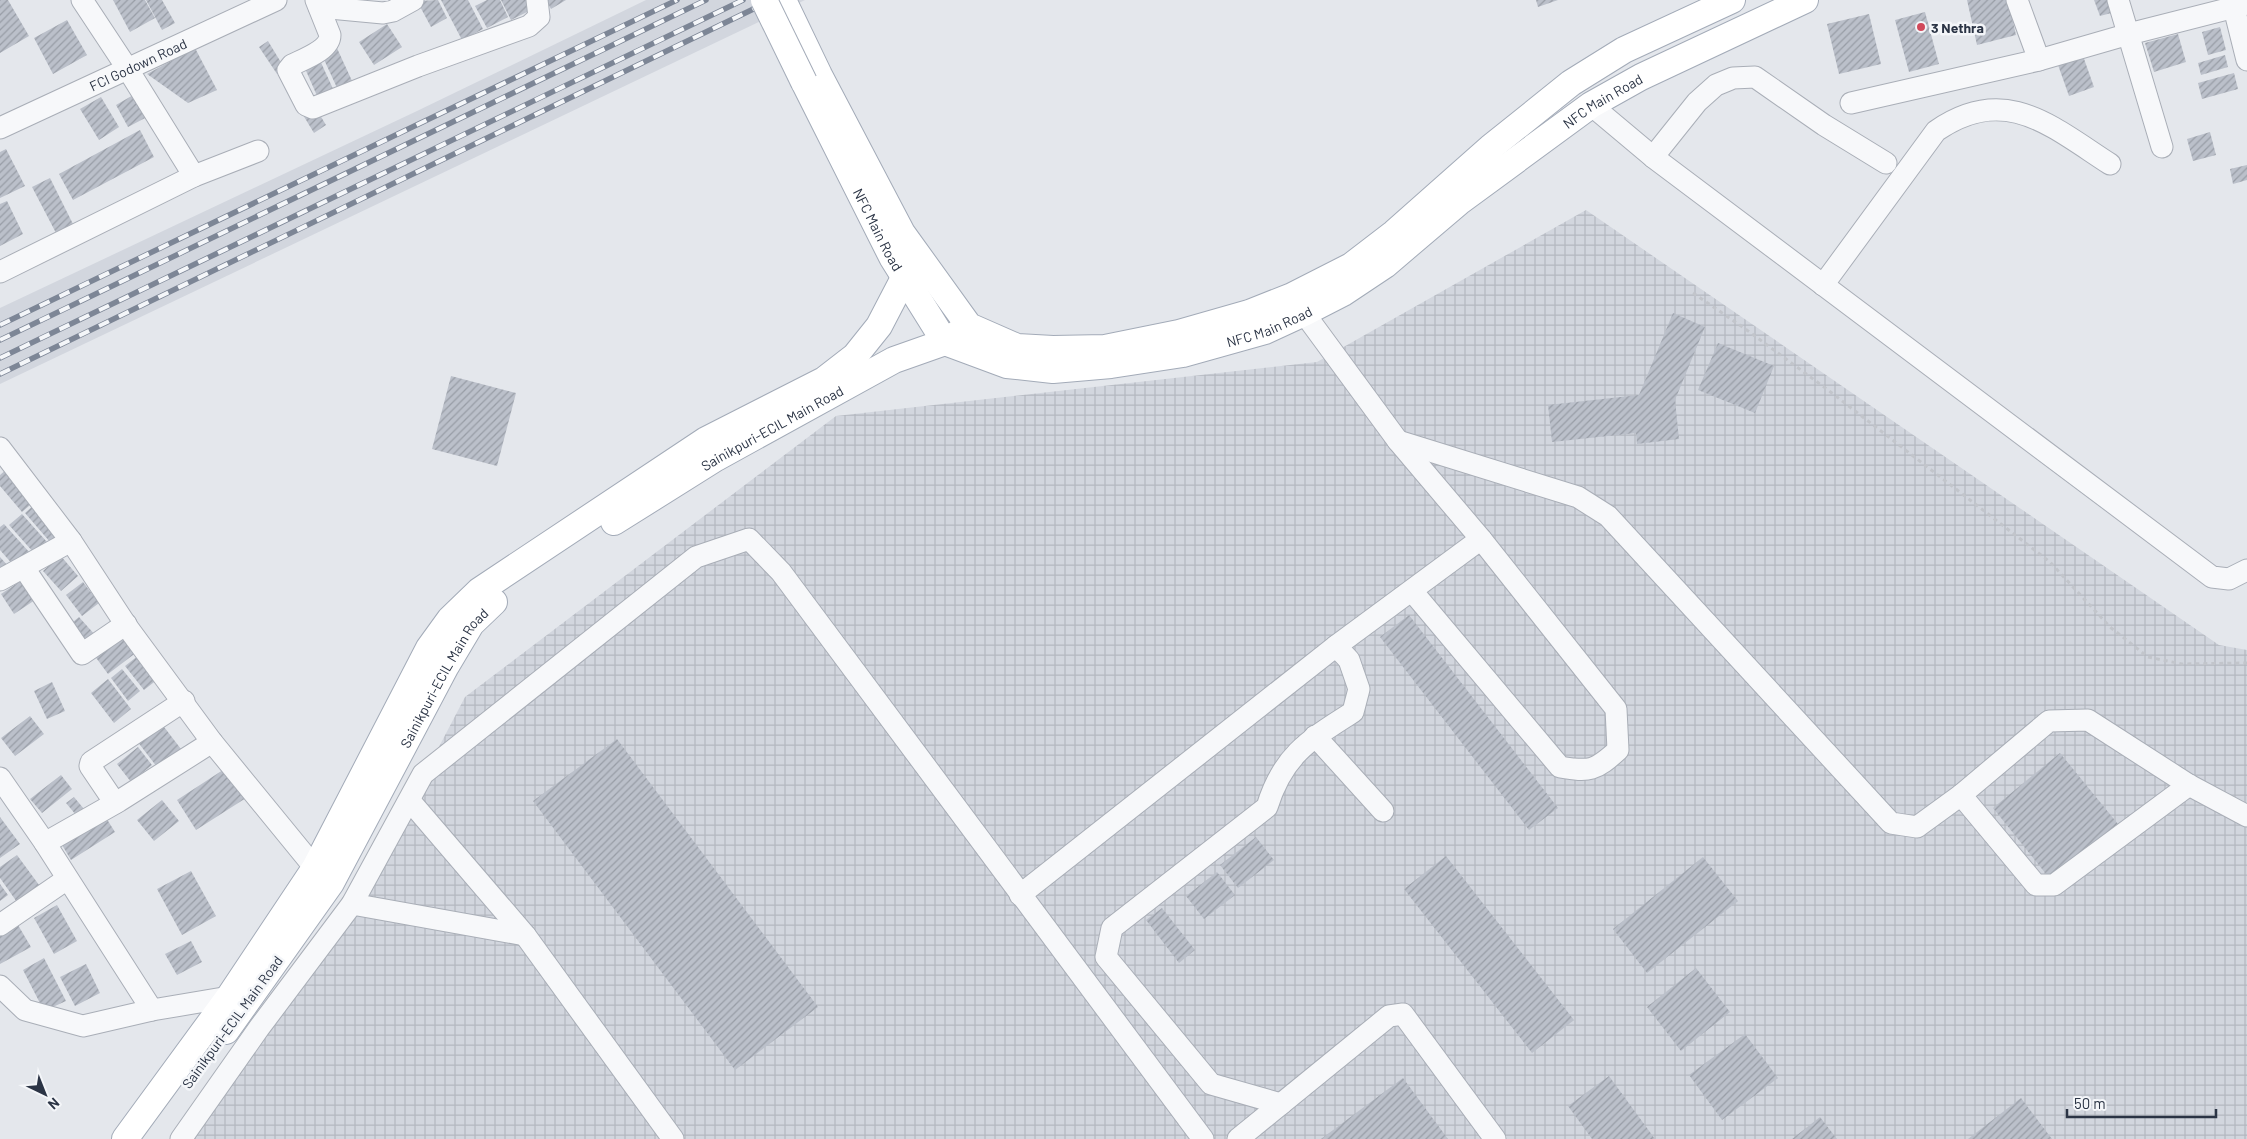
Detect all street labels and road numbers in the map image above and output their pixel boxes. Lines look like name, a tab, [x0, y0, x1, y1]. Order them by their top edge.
street label: FCI Godown Road	[86, 34, 189, 94]
street label: NFC Main Road	[1559, 70, 1645, 132]
street label: NFC Main Road	[850, 185, 907, 274]
street label: NFC Main Road	[1224, 302, 1315, 350]
street label: Sainikpuri-ECIL Main Road	[698, 381, 846, 474]
street label: Sainikpuri-ECIL Main Road	[396, 604, 491, 750]
street label: Sainikpuri-ECIL Main Road	[178, 952, 286, 1092]

